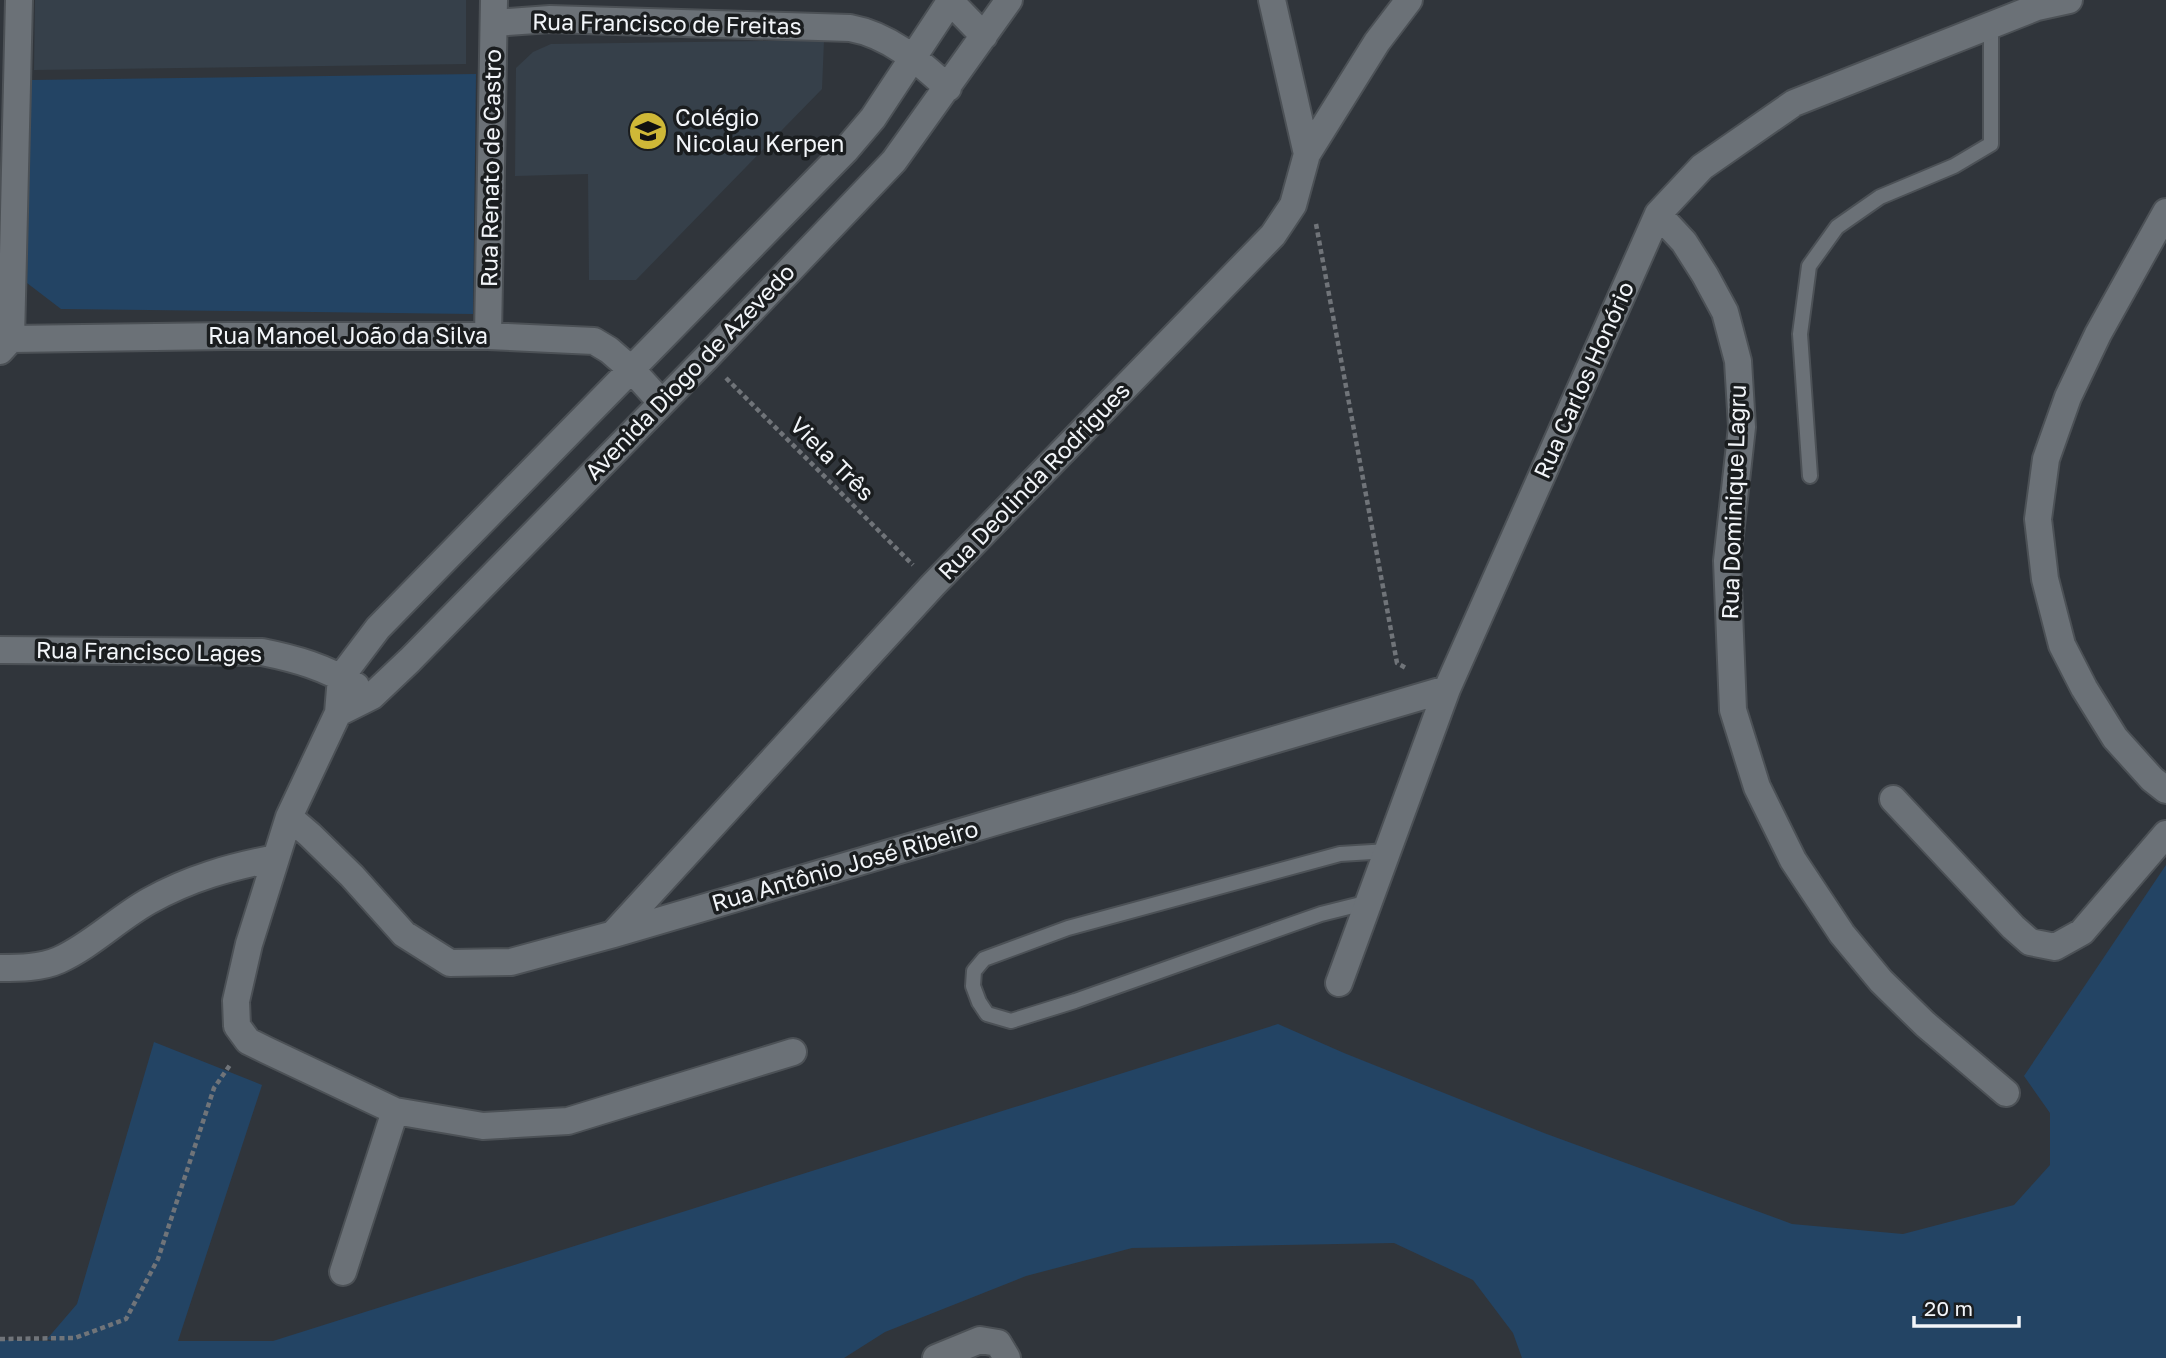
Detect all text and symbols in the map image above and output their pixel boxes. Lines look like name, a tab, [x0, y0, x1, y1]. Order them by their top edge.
street label: Rua Francisco de Freitas	[532, 7, 802, 39]
street label: Rua Renato de Castro	[474, 49, 506, 287]
place label: Colégio Nicolau Kerpen	[675, 103, 844, 157]
school or university icon: Colégio Nicolau Kerpen	[627, 110, 669, 152]
street label: Avenida Diogo de Azevedo	[579, 257, 800, 485]
street label: Rua Carlos Honório	[1527, 277, 1639, 482]
street label: Rua Manoel João da Silva	[208, 321, 488, 349]
street label: Rua Deolinda Rodrigues	[932, 376, 1135, 585]
street label: Rua Dominique Lagru	[1715, 384, 1751, 620]
street label: Viela Três	[785, 410, 881, 506]
street label: Rua Francisco Lages	[36, 635, 262, 667]
street label: Rua Antônio José Ribeiro	[708, 814, 981, 917]
scale bar	[1914, 1284, 2019, 1328]
text: 20 m	[1924, 1295, 1973, 1321]

